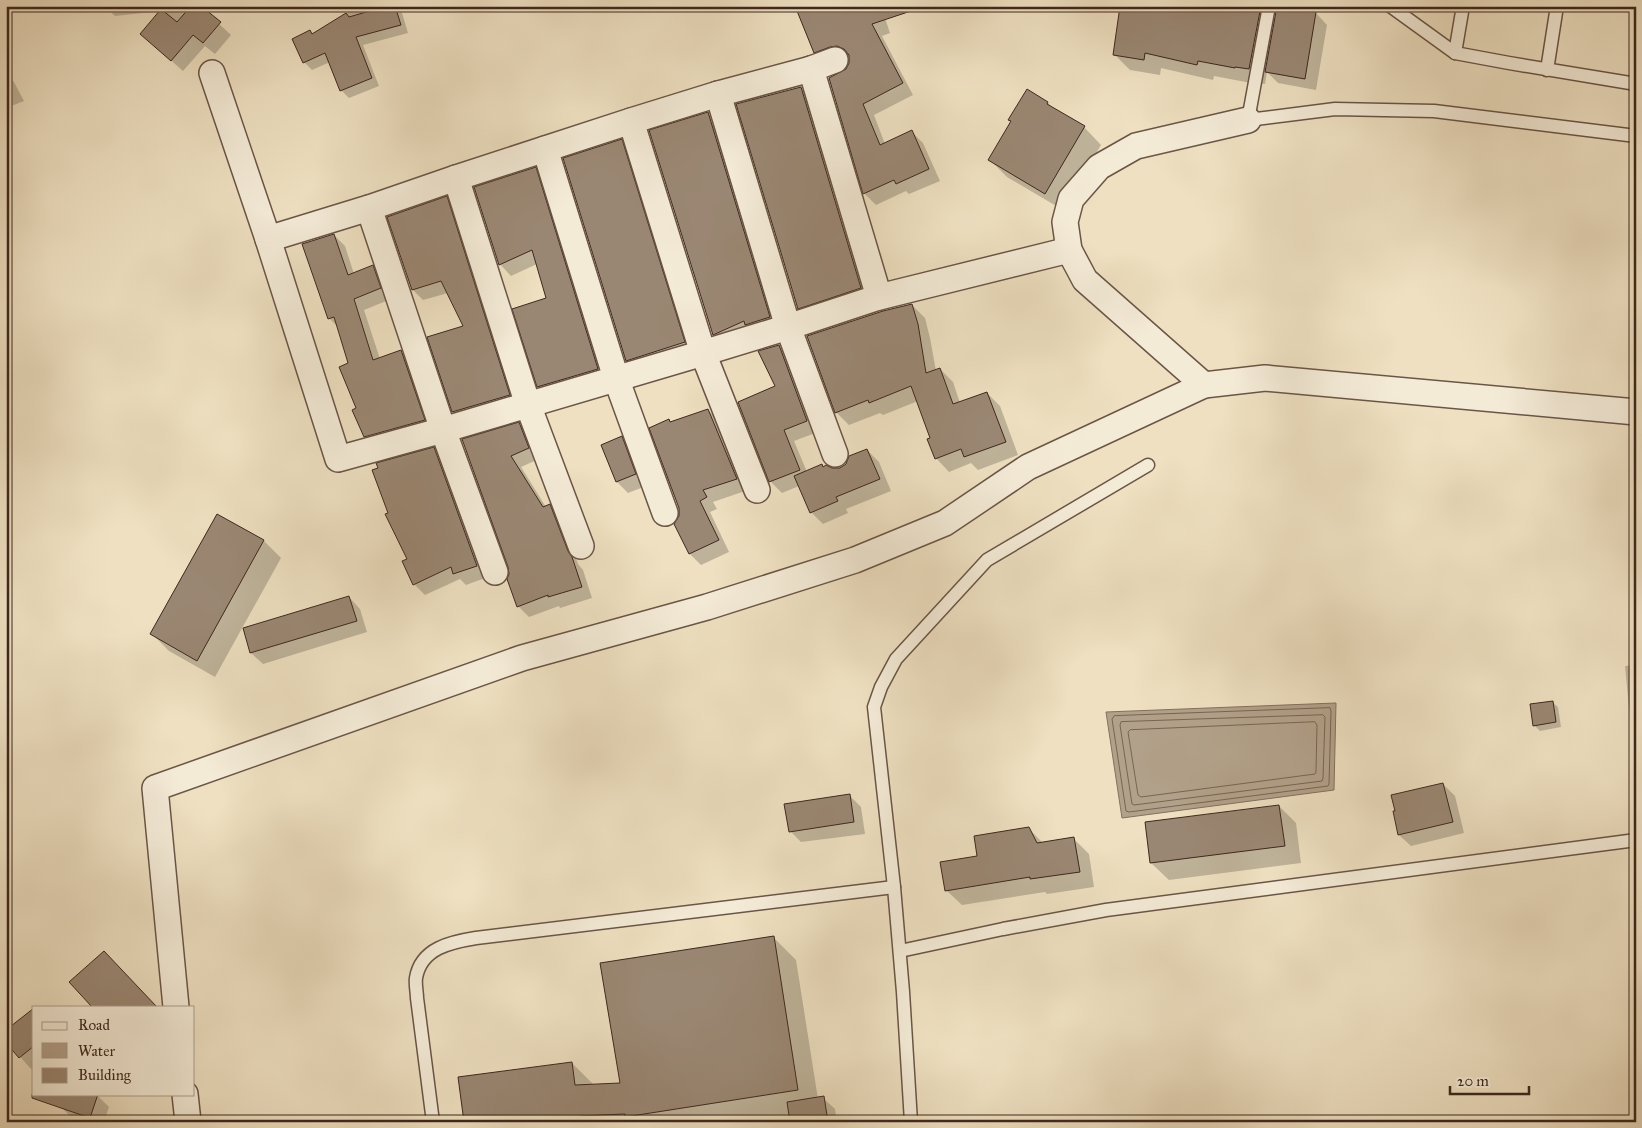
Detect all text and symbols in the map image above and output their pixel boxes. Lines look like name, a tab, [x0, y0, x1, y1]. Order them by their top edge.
legend	[32, 1006, 195, 1096]
text: Road	[78, 1016, 110, 1034]
text: Water	[78, 1042, 115, 1060]
scale bar	[1450, 1063, 1528, 1095]
text: Building	[78, 1066, 132, 1084]
text: 20 m	[1457, 1072, 1489, 1090]

